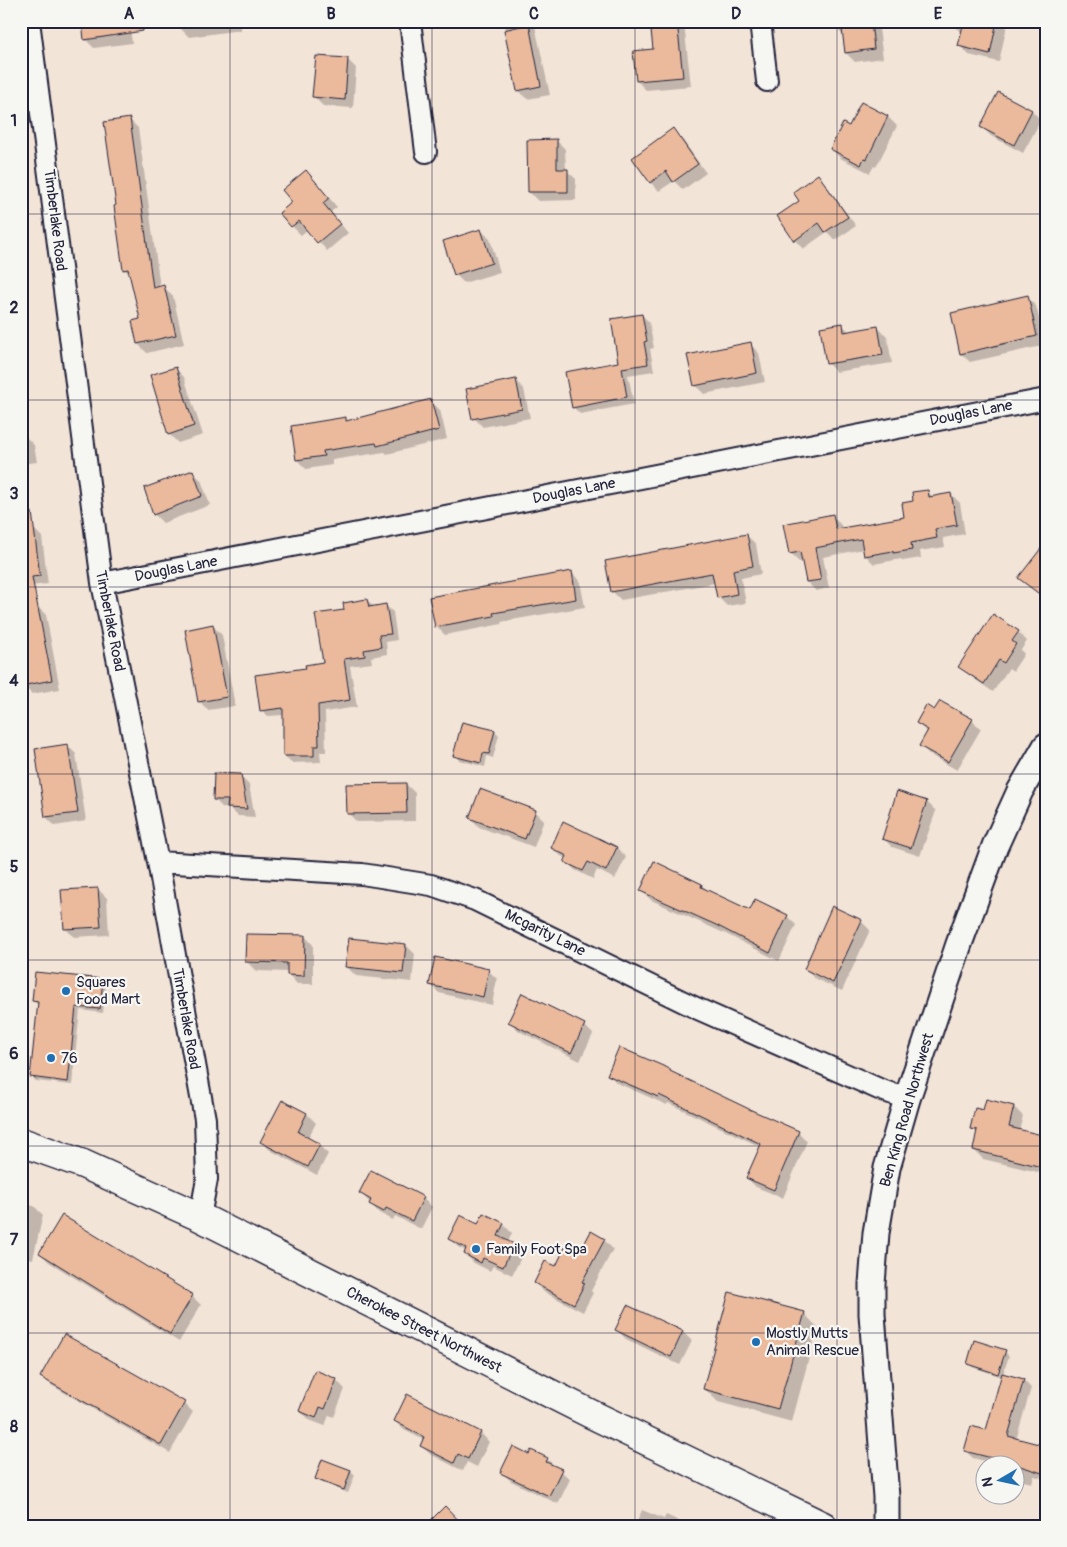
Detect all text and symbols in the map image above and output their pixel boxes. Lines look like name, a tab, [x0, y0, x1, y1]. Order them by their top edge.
text: A	[124, 4, 135, 24]
text: B	[326, 4, 336, 24]
text: C	[529, 4, 539, 24]
text: D	[731, 4, 741, 24]
text: E	[934, 4, 943, 24]
text: 1	[11, 111, 17, 131]
street label: Timberlake Road	[39, 168, 71, 272]
text: 2	[10, 298, 19, 318]
street label: Douglas Lane	[928, 396, 1015, 430]
street label: Douglas Lane	[531, 474, 618, 508]
text: 3	[10, 484, 19, 504]
street label: Douglas Lane	[133, 552, 220, 586]
street label: Timberlake Road	[91, 569, 129, 673]
text: 4	[9, 671, 19, 691]
text: 5	[10, 857, 19, 877]
street label: Mcgarity Lane	[501, 905, 589, 961]
street label: Timberlake Road	[168, 967, 204, 1071]
place label: Squares Food Mart	[76, 973, 141, 1009]
marker: Squares Food Mart	[60, 985, 72, 997]
street label: Ben King Road Northwest	[876, 1030, 938, 1189]
text: 6	[9, 1044, 19, 1064]
place label: 76	[61, 1049, 78, 1068]
marker: 76	[45, 1052, 57, 1064]
text: 7	[10, 1230, 19, 1250]
place label: Family Foot Spa	[486, 1240, 587, 1259]
marker: Family Foot Spa	[470, 1243, 482, 1255]
street label: Cherokee Street Northwest	[343, 1283, 506, 1378]
place label: Mostly Mutts Animal Rescue	[766, 1324, 860, 1360]
marker: Mostly Mutts Animal Rescue	[750, 1336, 762, 1348]
text: 8	[10, 1417, 18, 1437]
north arrow	[974, 1454, 1024, 1504]
text: N	[979, 1476, 997, 1488]

